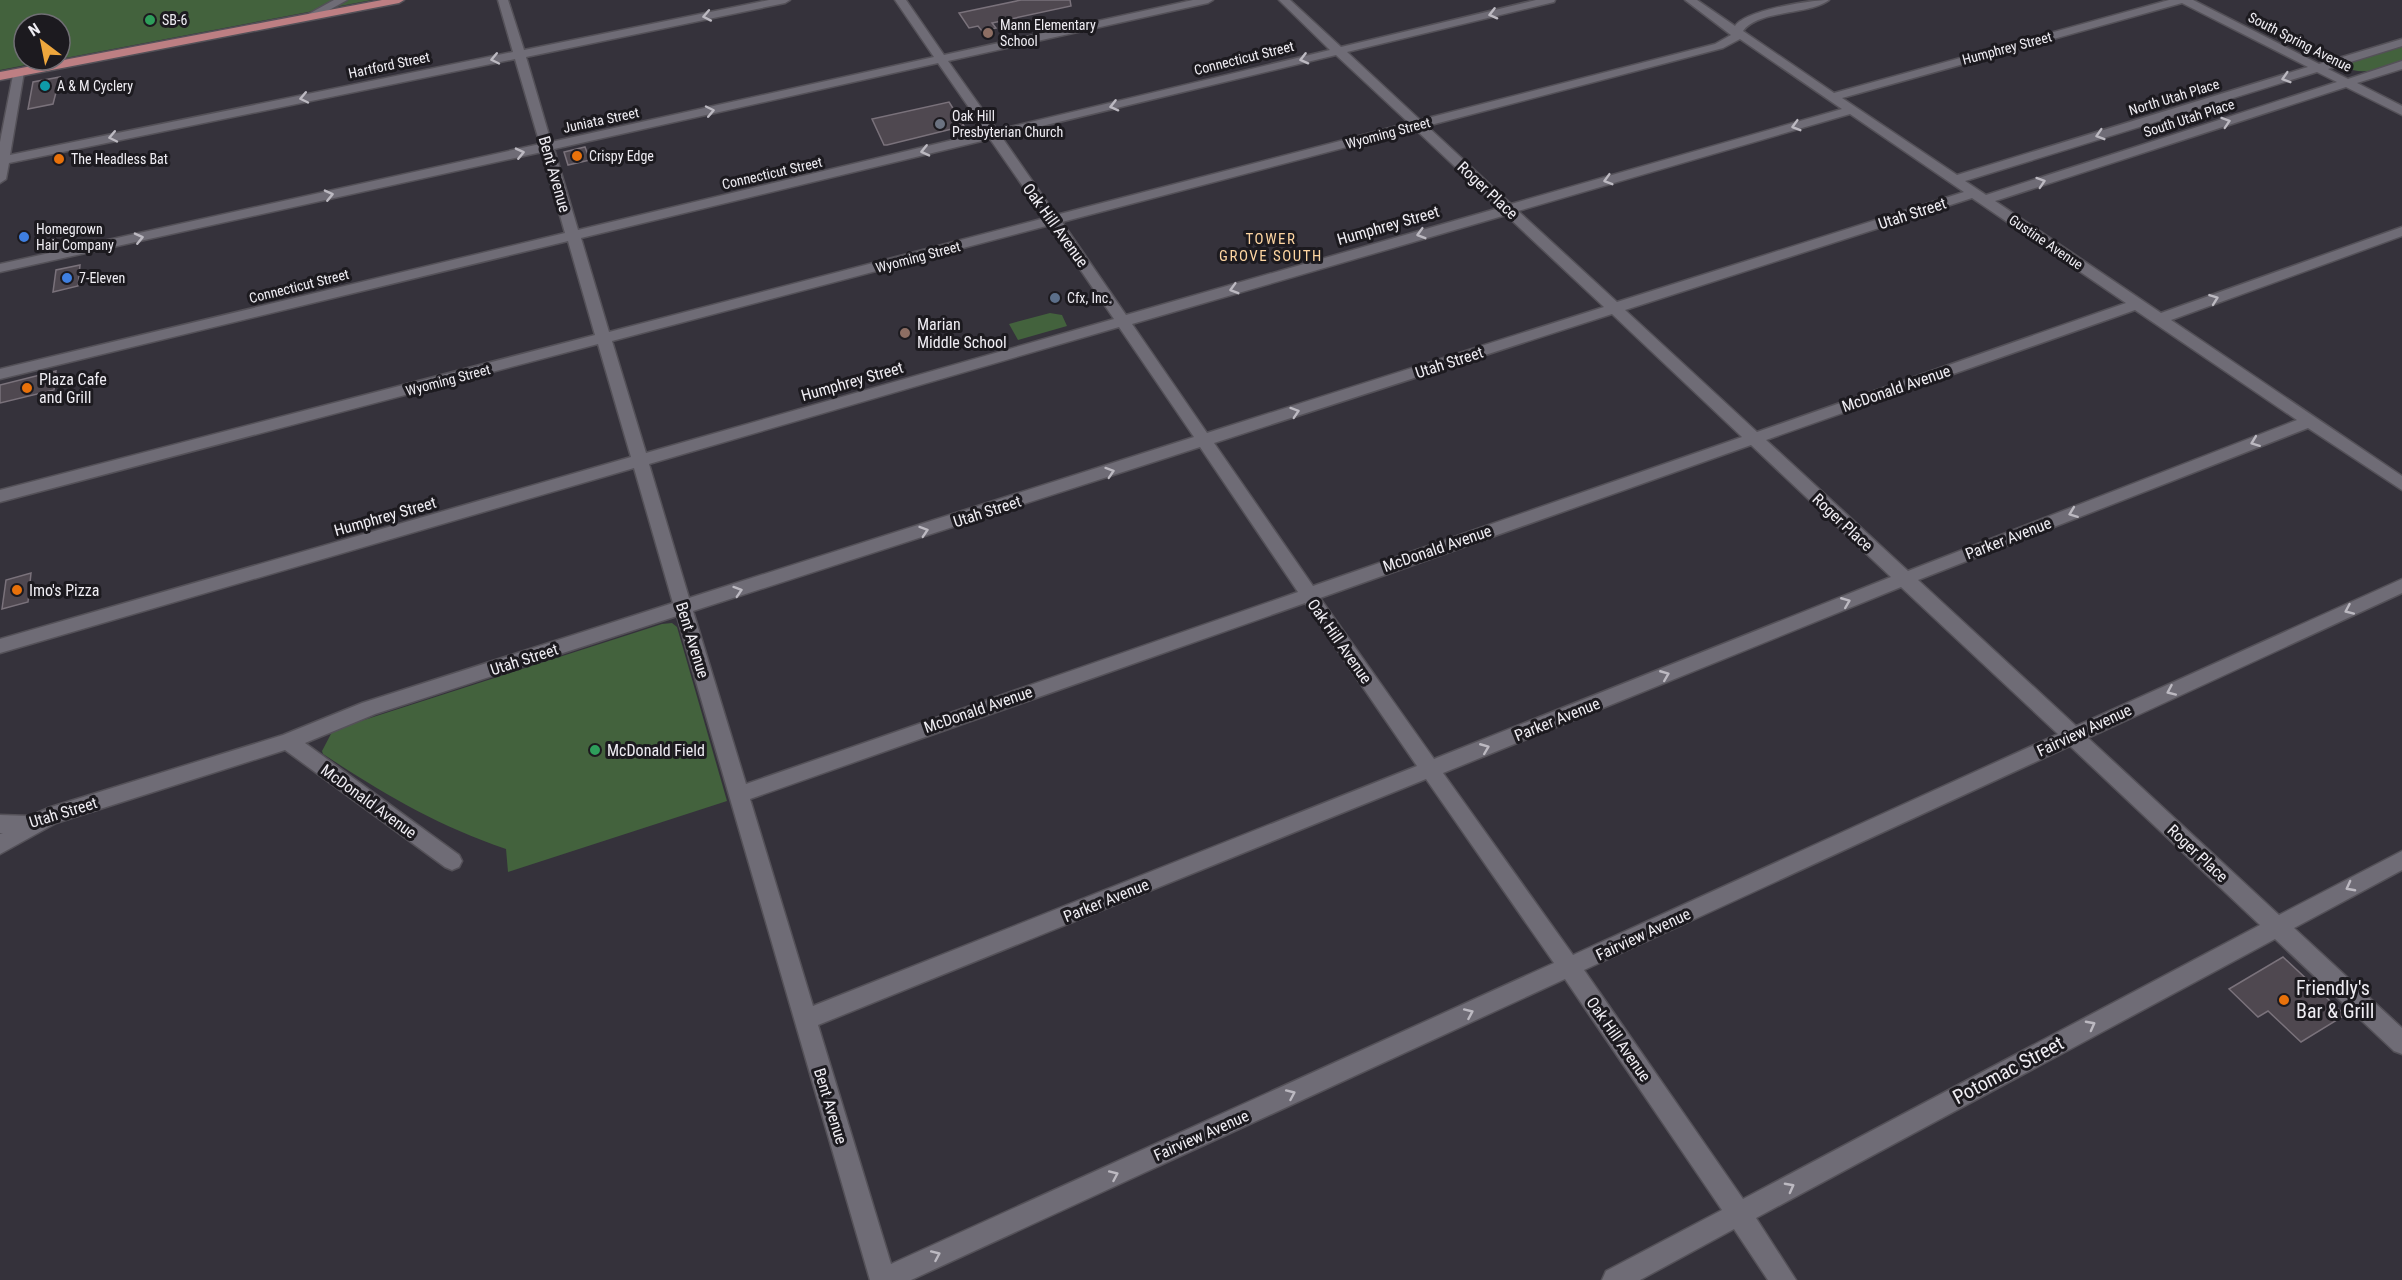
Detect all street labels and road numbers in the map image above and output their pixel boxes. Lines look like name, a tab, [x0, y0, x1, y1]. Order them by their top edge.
street label: South Spring Avenue	[2246, 9, 2355, 75]
street label: Humphrey Street	[1960, 28, 2054, 68]
street label: Connecticut Street	[1192, 38, 1296, 78]
street label: Hartford Street	[347, 49, 431, 81]
street label: North Utah Place	[2127, 76, 2222, 118]
street label: South Utah Place	[2142, 96, 2237, 140]
street label: Juniata Street	[562, 104, 640, 136]
street label: Wyoming Street	[1344, 114, 1432, 152]
street label: Bent Avenue	[535, 134, 574, 214]
street label: Connecticut Street	[720, 154, 824, 192]
street label: Roger Place	[1454, 158, 1522, 223]
street label: Oak Hill Avenue	[1019, 180, 1092, 271]
street label: Utah Street	[1876, 194, 1949, 233]
street label: Humphrey Street	[1335, 202, 1442, 249]
street label: Gustine Avenue	[2006, 211, 2086, 273]
street label: Wyoming Street	[874, 238, 962, 276]
street label: Connecticut Street	[247, 266, 351, 306]
street label: Utah Street	[1413, 343, 1486, 382]
street label: Humphrey Street	[799, 358, 906, 405]
street label: Wyoming Street	[404, 361, 492, 399]
street label: McDonald Avenue	[1839, 361, 1953, 416]
street label: Roger Place	[1809, 490, 1877, 555]
street label: Utah Street	[951, 492, 1024, 531]
street label: Humphrey Street	[332, 493, 439, 540]
street label: Parker Avenue	[1963, 513, 2054, 564]
street label: McDonald Avenue	[1380, 521, 1494, 576]
street label: Oak Hill Avenue	[1303, 595, 1376, 687]
street label: Bent Avenue	[672, 600, 713, 680]
street label: Utah Street	[488, 640, 561, 679]
street label: McDonald Avenue	[921, 682, 1035, 737]
street label: Parker Avenue	[1512, 694, 1603, 745]
street label: Fairview Avenue	[2034, 700, 2134, 761]
street label: McDonald Avenue	[317, 760, 420, 842]
street label: Utah Street	[27, 793, 100, 832]
street label: Roger Place	[2164, 821, 2232, 886]
street label: Parker Avenue	[1061, 875, 1152, 926]
street label: Fairview Avenue	[1593, 904, 1693, 965]
street label: Oak Hill Avenue	[1582, 993, 1655, 1085]
street label: Potomac Street	[1948, 1031, 2068, 1109]
street label: Bent Avenue	[810, 1066, 851, 1146]
street label: Fairview Avenue	[1151, 1106, 1252, 1165]

